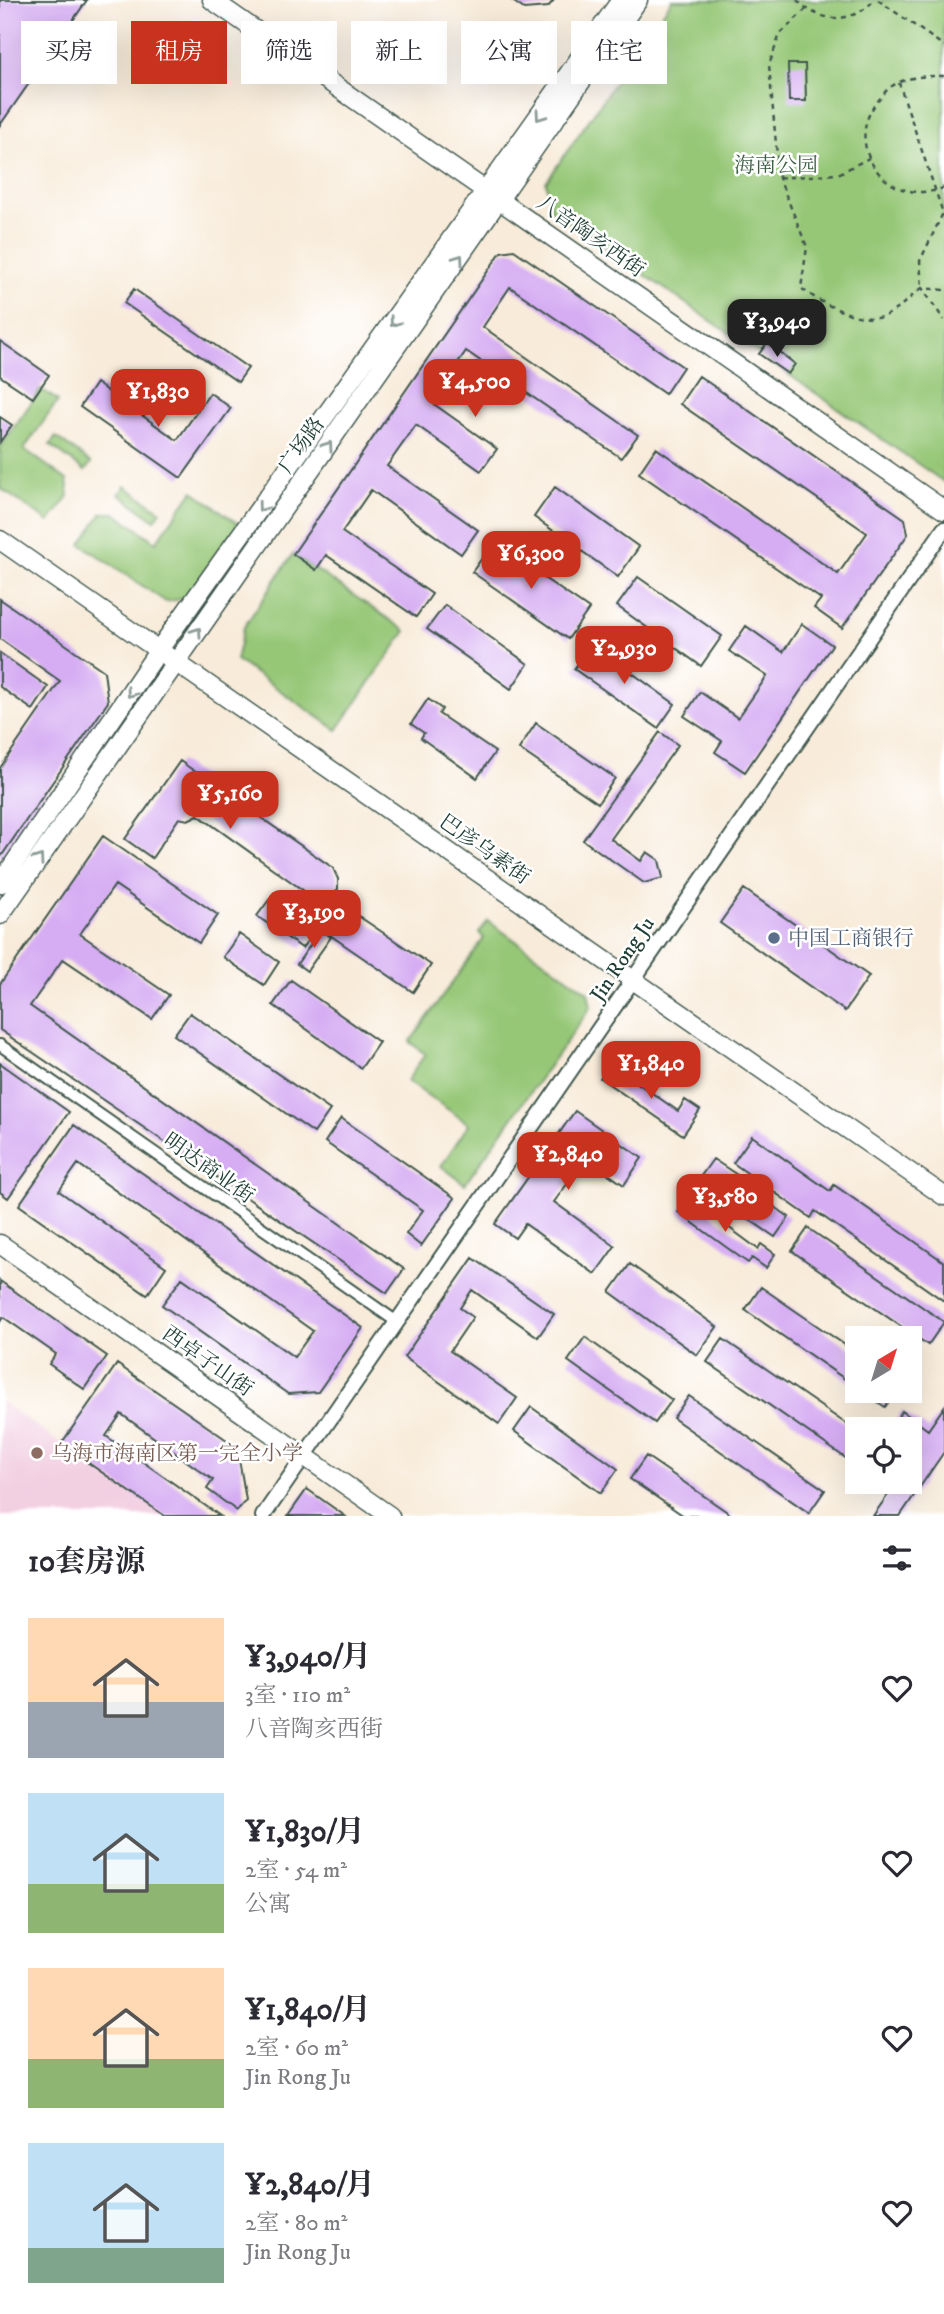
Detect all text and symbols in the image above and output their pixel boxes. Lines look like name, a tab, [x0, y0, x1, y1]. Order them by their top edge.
chip: 买房	[21, 21, 117, 84]
chip: 租房	[131, 21, 227, 84]
chip: 筛选	[241, 21, 337, 84]
chip: 新上	[351, 21, 447, 84]
chip: 公寓	[461, 21, 557, 84]
chip: 住宅	[571, 21, 667, 84]
one-way arrow	[536, 108, 548, 121]
park label: 海南公园	[734, 153, 818, 179]
street label: 八音陶亥西街	[531, 190, 649, 284]
one-way arrow	[450, 254, 463, 267]
pin: ¥3,940	[720, 300, 834, 359]
text: ¥3,940	[743, 307, 811, 336]
one-way arrow	[390, 314, 402, 327]
pin: ¥4,500	[418, 360, 532, 419]
text: ¥4,500	[439, 367, 511, 396]
pin: ¥1,830	[101, 370, 215, 429]
text: ¥1,830	[127, 377, 189, 406]
street label: 广场路	[273, 412, 331, 479]
one-way arrow	[320, 441, 332, 454]
one-way arrow	[258, 499, 270, 512]
pin: ¥6,300	[474, 532, 588, 591]
text: ¥6,300	[498, 539, 564, 568]
pin: ¥2,930	[567, 626, 681, 686]
one-way arrow	[189, 627, 201, 640]
text: ¥2,930	[591, 634, 657, 663]
one-way arrow	[126, 685, 139, 698]
pin: ¥5,160	[173, 772, 287, 831]
text: ¥5,160	[197, 779, 263, 808]
street label: 巴彦乌素街	[434, 809, 535, 891]
one-way arrow	[31, 854, 43, 867]
pin: ¥3,190	[257, 890, 371, 950]
text: ¥3,190	[283, 898, 345, 927]
street label: Jin Rong Ju	[584, 912, 661, 1009]
place label: 中国工商银行	[788, 926, 914, 952]
marker: 中国工商银行	[766, 930, 782, 946]
pin: ¥1,840	[594, 1042, 708, 1101]
text: ¥1,840	[617, 1049, 685, 1078]
street label: 明达商业街	[158, 1128, 259, 1210]
pin: ¥2,840	[511, 1132, 625, 1192]
text: ¥2,840	[533, 1140, 603, 1169]
pin: ¥3,580	[668, 1174, 782, 1234]
text: ¥3,580	[692, 1182, 758, 1211]
street label: 西卓子山街	[157, 1321, 258, 1403]
north arrow	[845, 1326, 922, 1404]
map controls	[845, 1326, 922, 1494]
button: locate	[845, 1417, 922, 1494]
place label: 乌海市海南区第一完全小学	[51, 1441, 303, 1467]
marker: 乌海市海南区第一完全小学	[29, 1445, 45, 1461]
icon: filters	[878, 1539, 916, 1577]
text: 10套房源	[28, 1544, 145, 1581]
text: ¥3,940/月	[245, 1639, 371, 1676]
icon: home	[84, 1646, 168, 1730]
icon: heart	[878, 1669, 916, 1707]
text: 3室 · 110 m²	[245, 1681, 350, 1710]
text: 八音陶亥西街	[245, 1715, 383, 1744]
text: ¥1,830/月	[245, 1814, 365, 1851]
icon: home	[84, 1821, 168, 1905]
icon: heart	[878, 1844, 916, 1882]
text: 2室 · 54 m²	[245, 1856, 347, 1885]
text: 公寓	[245, 1890, 291, 1919]
text: ¥1,840/月	[245, 1992, 371, 2029]
icon: home	[84, 1996, 168, 2080]
icon: heart	[878, 2019, 916, 2057]
text: 2室 · 60 m²	[245, 2034, 348, 2063]
text: Jin Rong Ju	[245, 2063, 351, 2092]
text: ¥2,840/月	[245, 2167, 375, 2204]
icon: home	[84, 2171, 168, 2255]
icon: heart	[878, 2194, 916, 2232]
text: 2室 · 80 m²	[245, 2209, 348, 2238]
text: Jin Rong Ju	[245, 2238, 351, 2267]

